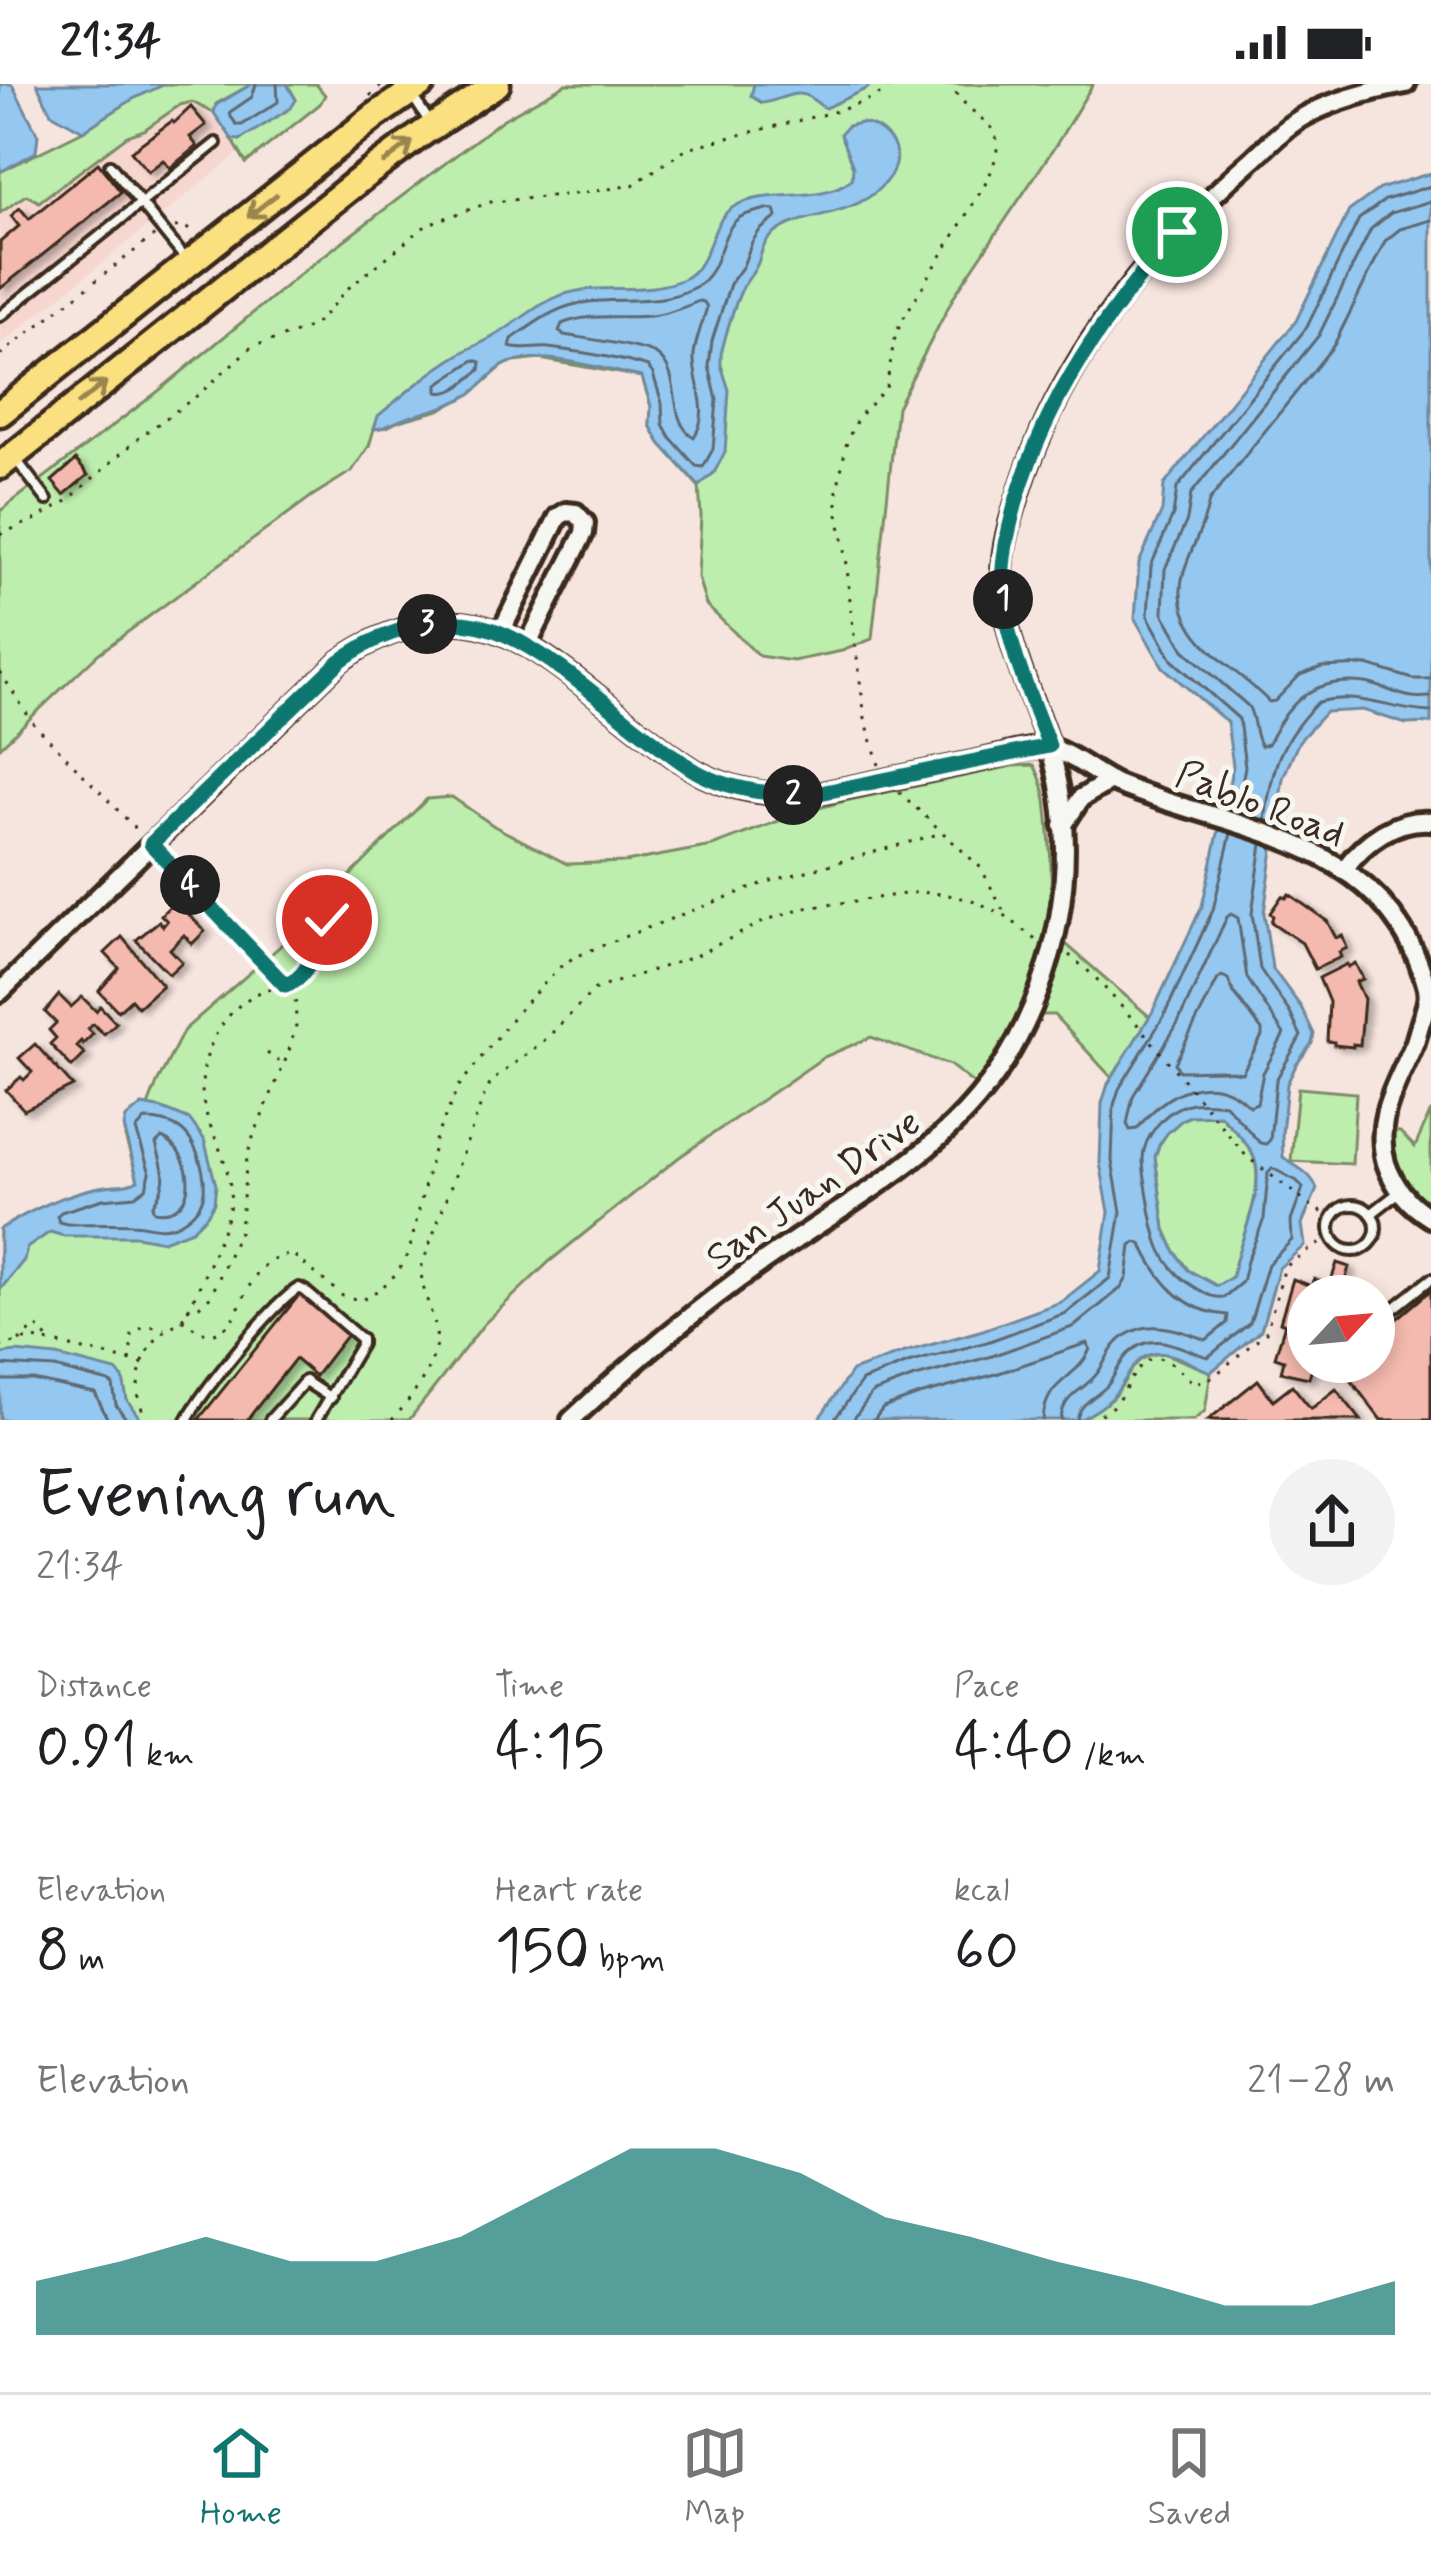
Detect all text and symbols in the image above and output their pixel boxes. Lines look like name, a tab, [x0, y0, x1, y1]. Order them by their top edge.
text: 21:34	[60, 13, 161, 72]
one-way arrow	[381, 139, 414, 165]
pin	[1126, 181, 1228, 283]
one-way arrow	[247, 191, 278, 219]
icon: arrive	[1144, 199, 1210, 265]
one-way arrow	[75, 380, 107, 407]
pin: 1	[973, 569, 1033, 629]
text: 1	[996, 577, 1010, 621]
pin: 3	[397, 594, 457, 654]
text: 3	[420, 602, 434, 646]
street label: Pablo Road	[1168, 750, 1351, 861]
pin: 2	[763, 765, 823, 825]
text: 2	[785, 773, 801, 817]
pin: 4	[160, 855, 220, 915]
text: 4	[180, 863, 200, 907]
pin	[276, 869, 378, 971]
icon: check	[294, 887, 360, 953]
street label: San Juan Drive	[697, 1098, 932, 1284]
north arrow	[1287, 1275, 1395, 1383]
map controls	[1287, 1275, 1395, 1383]
text: Evening run	[36, 1454, 396, 1540]
button: share	[1269, 1459, 1395, 1585]
text: 21:34	[36, 1542, 124, 1593]
text: Distance	[36, 1665, 152, 1709]
text: Time	[495, 1665, 564, 1709]
text: Pace	[954, 1665, 1020, 1709]
text: 0.91	[36, 1709, 137, 1788]
text: 4:15	[495, 1709, 605, 1788]
text: 4:40	[954, 1709, 1074, 1788]
text: km	[137, 1734, 194, 1778]
text: /km	[1074, 1734, 1146, 1778]
text: Elevation	[36, 1869, 166, 1913]
text: Heart rate	[495, 1869, 643, 1913]
text: kcal	[954, 1869, 1009, 1913]
text: 8	[36, 1913, 70, 1992]
text: 150	[495, 1913, 590, 1992]
text: 60	[954, 1913, 1019, 1992]
text: m	[70, 1938, 105, 1982]
text: bpm	[590, 1938, 665, 1982]
text: Elevation	[36, 2056, 190, 2107]
text: 21–28 m	[1247, 2056, 1395, 2107]
tab: Home	[200, 2420, 282, 2536]
tab: Map	[682, 2420, 748, 2536]
tab: Saved	[1148, 2420, 1231, 2536]

